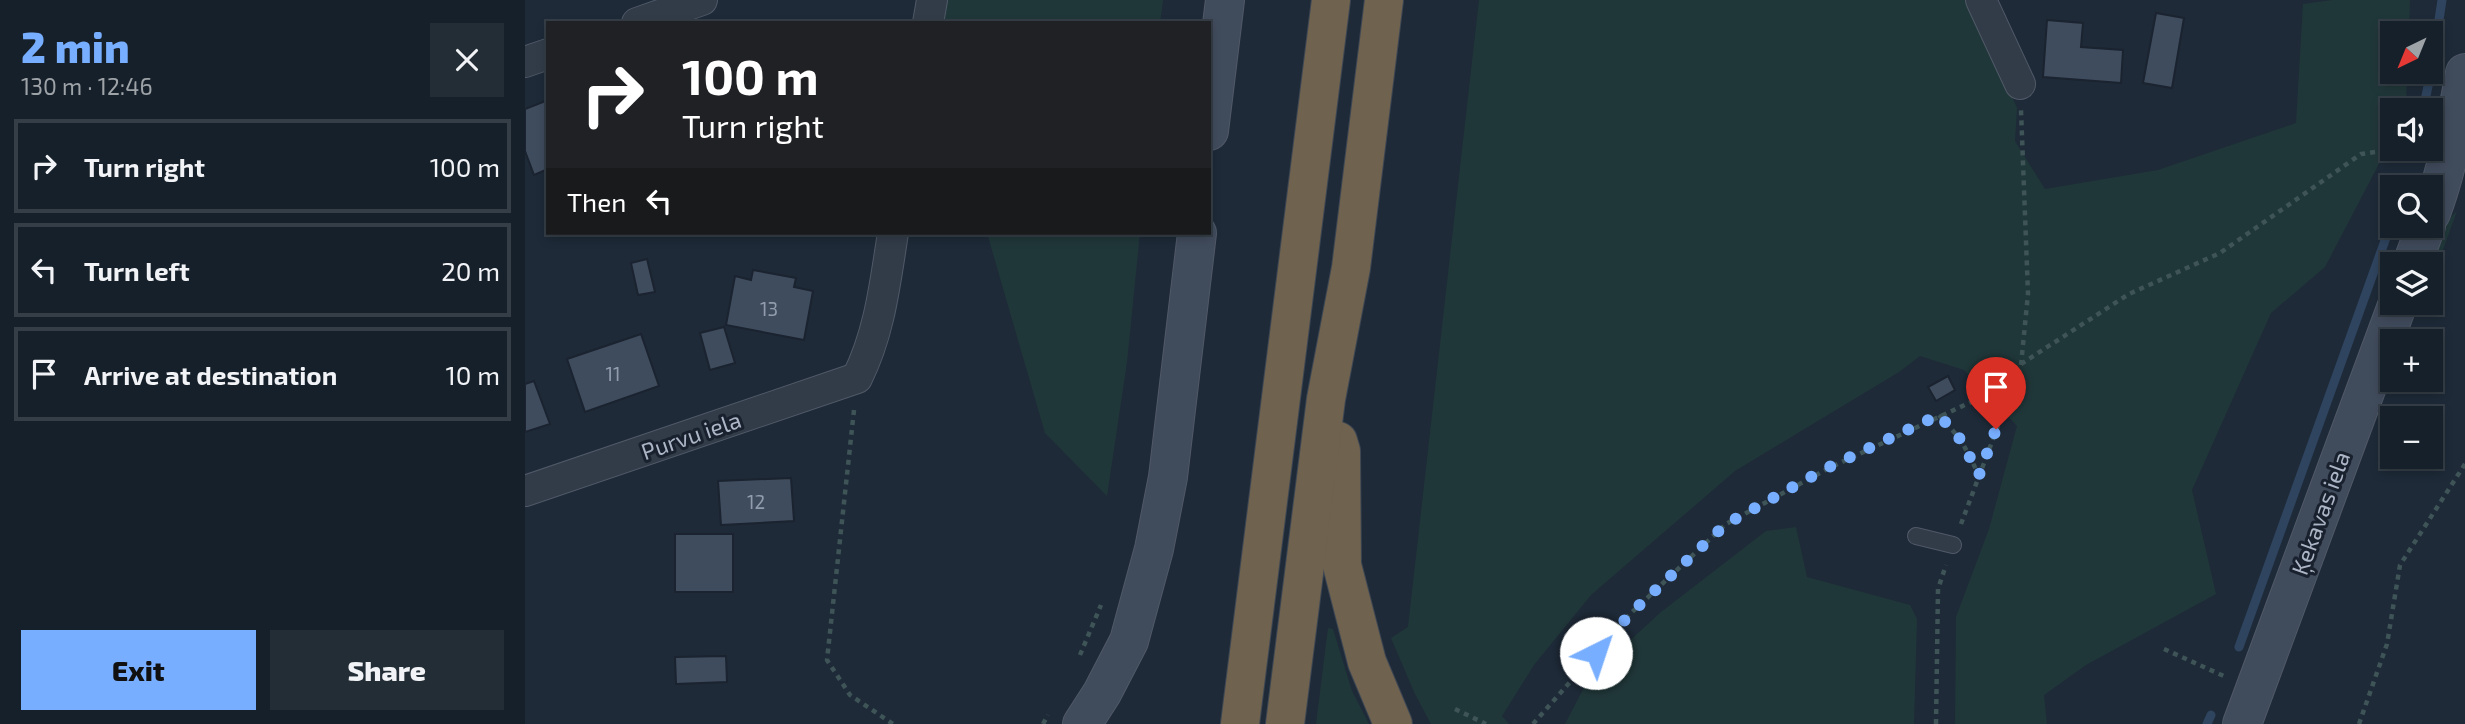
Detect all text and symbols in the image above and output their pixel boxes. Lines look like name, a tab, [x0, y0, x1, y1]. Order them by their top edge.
text: 2 min	[21, 21, 130, 71]
north arrow	[2380, 21, 2443, 84]
map controls	[2380, 21, 2443, 469]
button: close	[430, 23, 504, 97]
text: 100 m	[682, 46, 819, 105]
icon: right	[567, 49, 658, 140]
text: 130 m · 12:46	[21, 72, 153, 100]
button: sound	[2380, 98, 2443, 161]
text: Turn right	[682, 106, 824, 144]
icon: right	[25, 147, 63, 185]
text: Turn right	[84, 151, 205, 182]
text: 100 m	[430, 151, 500, 182]
button: search	[2380, 175, 2443, 238]
icon: left	[640, 182, 678, 220]
text: Then	[567, 186, 626, 217]
icon: left	[25, 251, 63, 289]
button: layers	[2380, 252, 2443, 315]
text: Turn left	[84, 255, 190, 286]
text: 20 m	[441, 255, 500, 286]
house number: 13	[760, 297, 778, 320]
button: +	[2380, 329, 2443, 392]
icon: arrive	[25, 355, 63, 393]
pin	[1966, 357, 2026, 429]
text: Arrive at destination	[84, 359, 337, 390]
text: 10 m	[445, 359, 500, 390]
house number: 11	[605, 362, 621, 385]
icon: arrive	[1977, 368, 2015, 406]
street label: Purvu iela	[637, 405, 745, 465]
button: −	[2380, 406, 2443, 469]
street label: Ķekavas iela	[2285, 448, 2357, 579]
house number: 12	[747, 490, 765, 513]
position arrow	[1559, 616, 1633, 690]
button: Exit	[21, 630, 256, 710]
button: Share	[270, 630, 504, 710]

